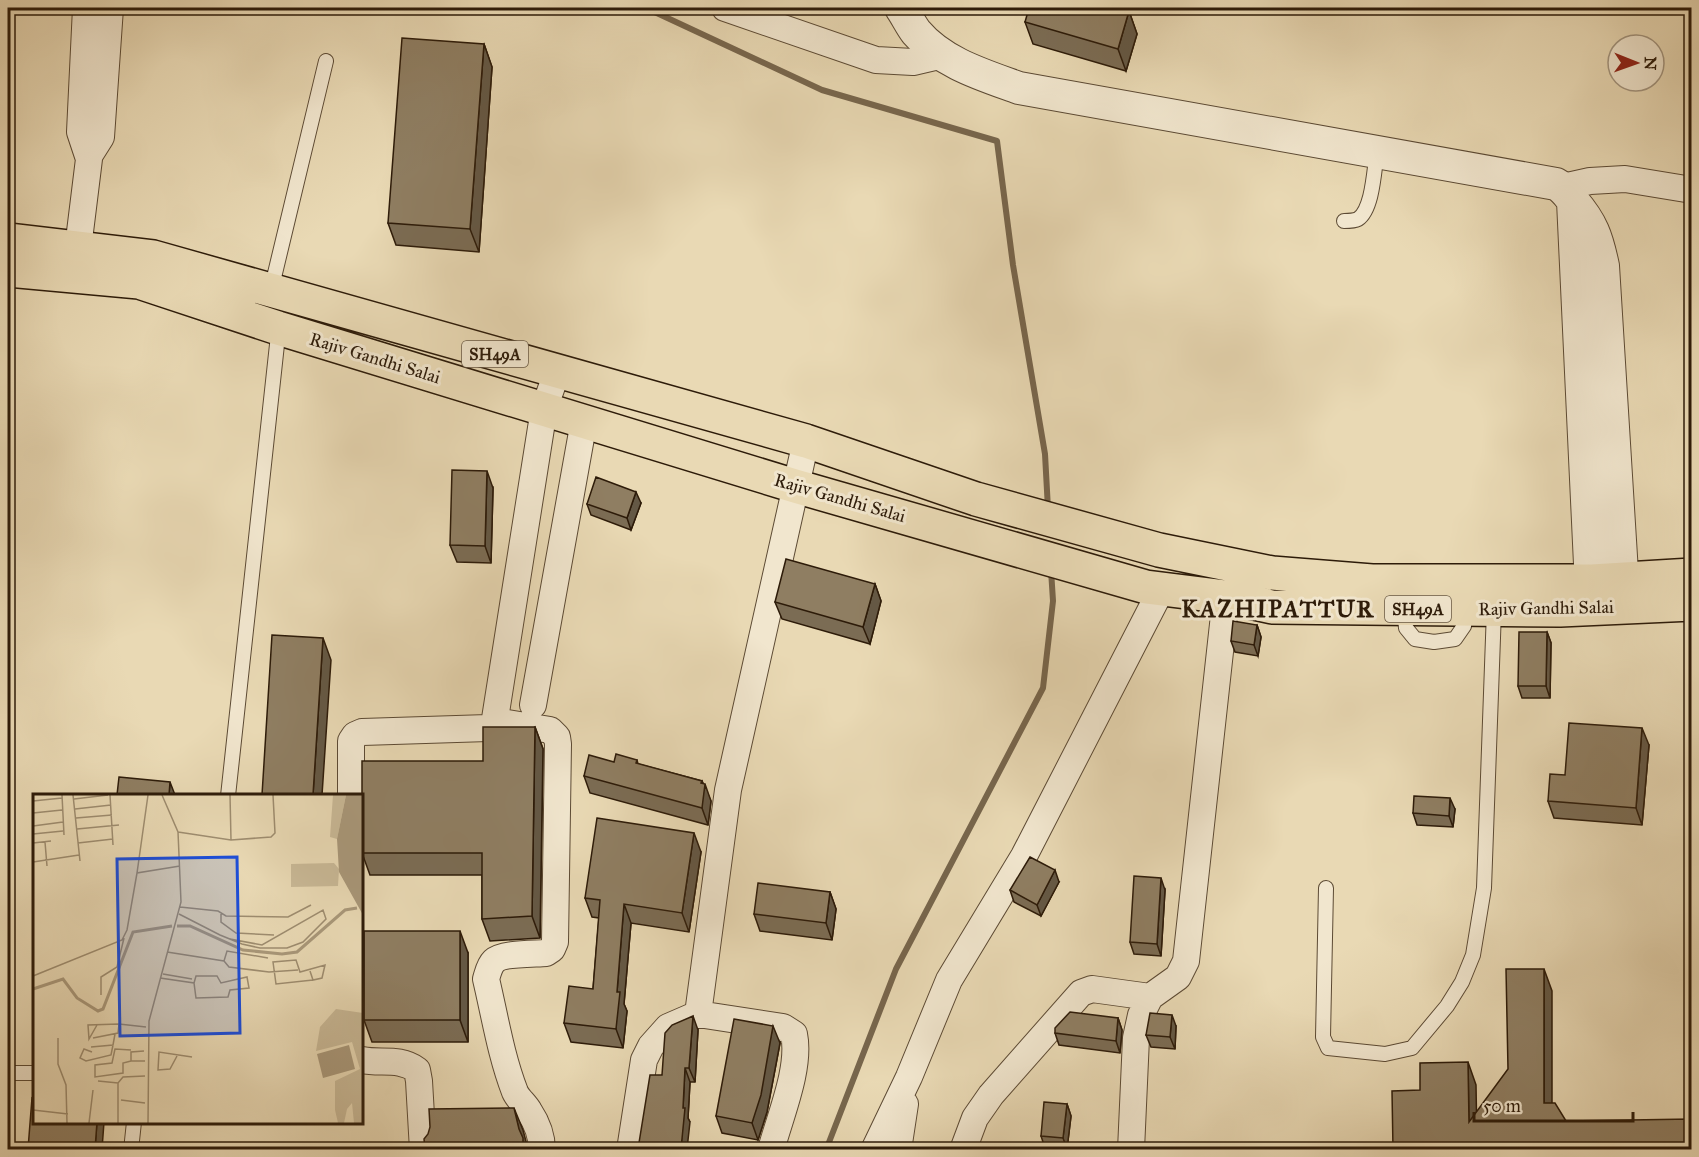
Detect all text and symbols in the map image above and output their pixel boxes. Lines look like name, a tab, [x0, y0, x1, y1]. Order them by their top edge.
north arrow	[1606, 33, 1666, 93]
text: N	[1641, 56, 1660, 71]
street label: Rajiv Gandhi Salai	[307, 328, 443, 388]
road number: SH49A	[462, 341, 528, 367]
street label: Rajiv Gandhi Salai	[772, 469, 908, 527]
district label: KAZHIPATTUR	[1181, 594, 1375, 624]
road number: SH49A	[1385, 596, 1451, 622]
street label: Rajiv Gandhi Salai	[1478, 596, 1614, 620]
inset map	[33, 794, 363, 1124]
scale bar	[1474, 1085, 1633, 1123]
text: 50 m	[1483, 1095, 1521, 1117]

